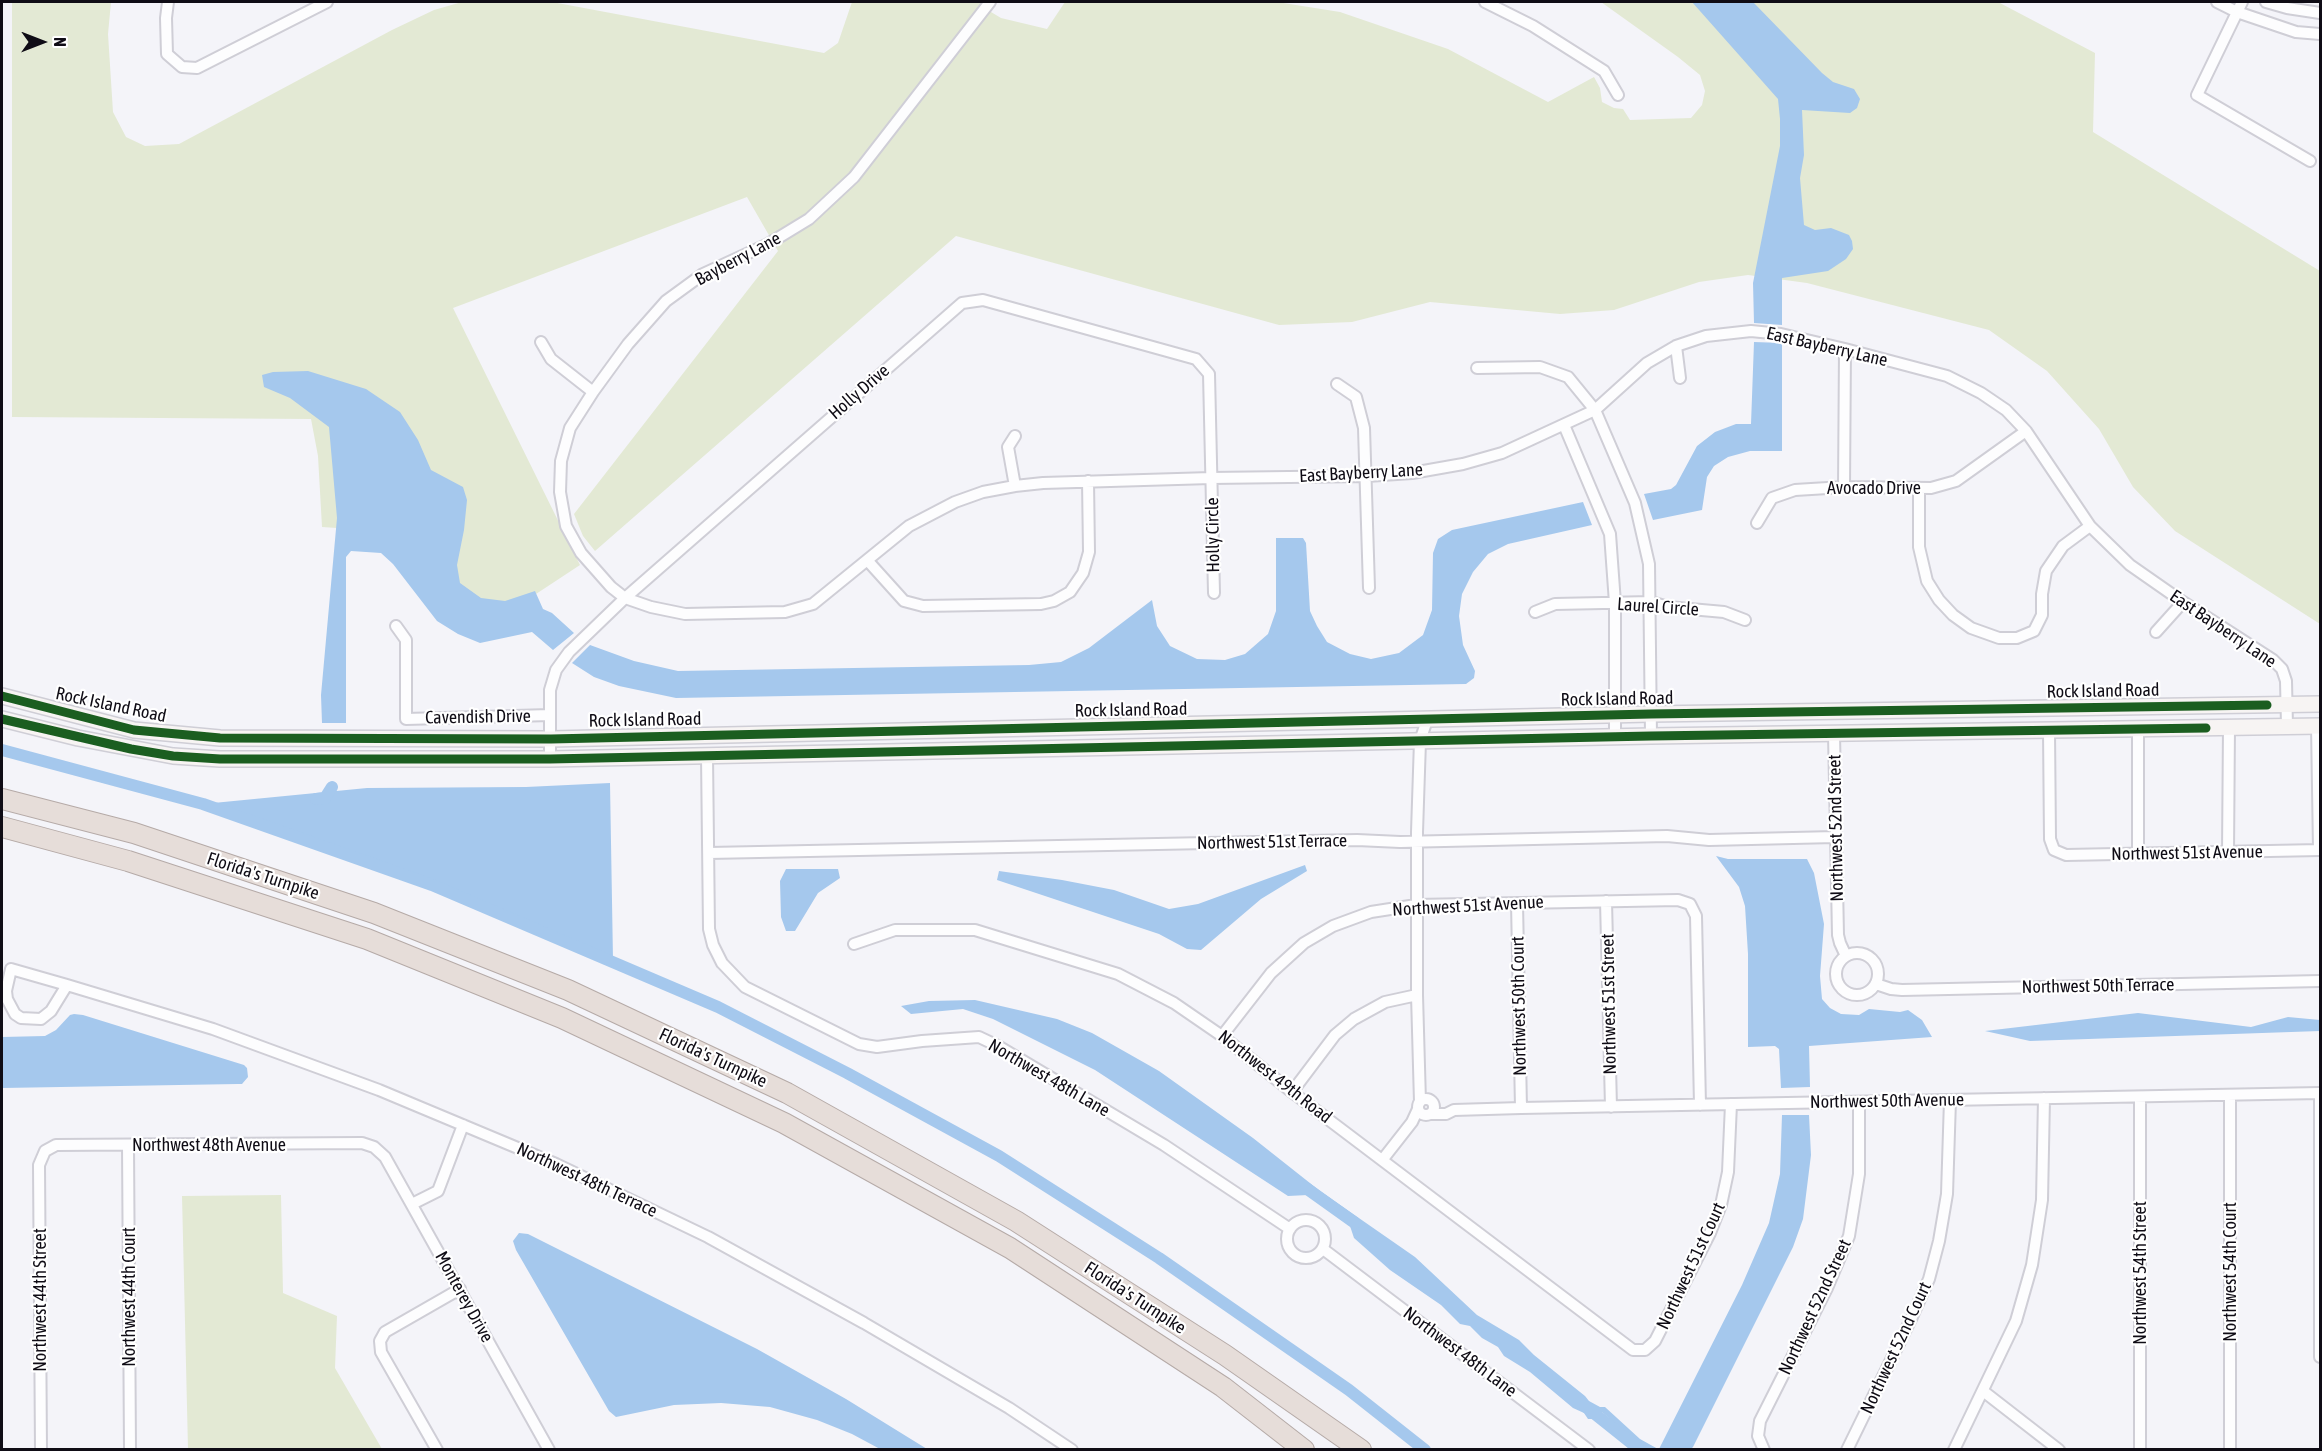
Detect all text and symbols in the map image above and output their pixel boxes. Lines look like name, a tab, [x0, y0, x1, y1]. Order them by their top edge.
north arrow	[12, 12, 72, 72]
text: N	[51, 37, 69, 47]
street label: Bayberry Lane	[692, 227, 784, 291]
street label: East Bayberry Lane	[1764, 323, 1890, 371]
street label: Holly Drive	[824, 360, 894, 424]
street label: East Bayberry Lane	[1299, 459, 1423, 487]
street label: Avocado Drive	[1827, 477, 1921, 499]
street label: Holly Circle	[1202, 497, 1224, 573]
street label: East Bayberry Lane	[2166, 585, 2280, 673]
street label: Laurel Circle	[1616, 593, 1700, 621]
street label: Rock Island Road	[2046, 679, 2160, 703]
street label: Rock Island Road	[54, 683, 168, 727]
street label: Rock Island Road	[1560, 687, 1674, 711]
street label: Rock Island Road	[1074, 698, 1188, 722]
street label: Cavendish Drive	[425, 705, 531, 729]
street label: Rock Island Road	[588, 708, 702, 732]
street label: Northwest 52nd Street	[1824, 754, 1848, 902]
street label: Northwest 51st Terrace	[1197, 830, 1347, 854]
street label: Northwest 51st Avenue	[2111, 841, 2263, 865]
street label: Florida's Turnpike	[204, 848, 322, 904]
street label: Northwest 51st Avenue	[1392, 891, 1544, 921]
street label: Northwest 51st Street	[1597, 933, 1621, 1075]
street label: Northwest 50th Court	[1507, 936, 1531, 1076]
street label: Northwest 50th Terrace	[2022, 974, 2174, 998]
street label: Florida's Turnpike	[656, 1024, 770, 1092]
street label: Northwest 49th Road	[1214, 1026, 1336, 1128]
street label: Northwest 48th Lane	[985, 1035, 1113, 1121]
street label: Northwest 50th Avenue	[1810, 1089, 1964, 1113]
street label: Northwest 48th Avenue	[132, 1134, 286, 1156]
street label: Northwest 48th Terrace	[513, 1138, 661, 1222]
street label: Northwest 51st Court	[1652, 1199, 1730, 1333]
street label: Northwest 54th Street	[2129, 1201, 2151, 1345]
street label: Northwest 54th Court	[2219, 1202, 2241, 1342]
street label: Northwest 44th Court	[118, 1227, 140, 1367]
street label: Northwest 44th Street	[29, 1228, 51, 1372]
street label: Northwest 52nd Street	[1774, 1236, 1856, 1378]
street label: Monterey Drive	[430, 1248, 498, 1346]
street label: Florida's Turnpike	[1080, 1257, 1190, 1339]
street label: Northwest 52nd Court	[1856, 1279, 1936, 1417]
street label: Northwest 48th Lane	[1399, 1302, 1521, 1402]

